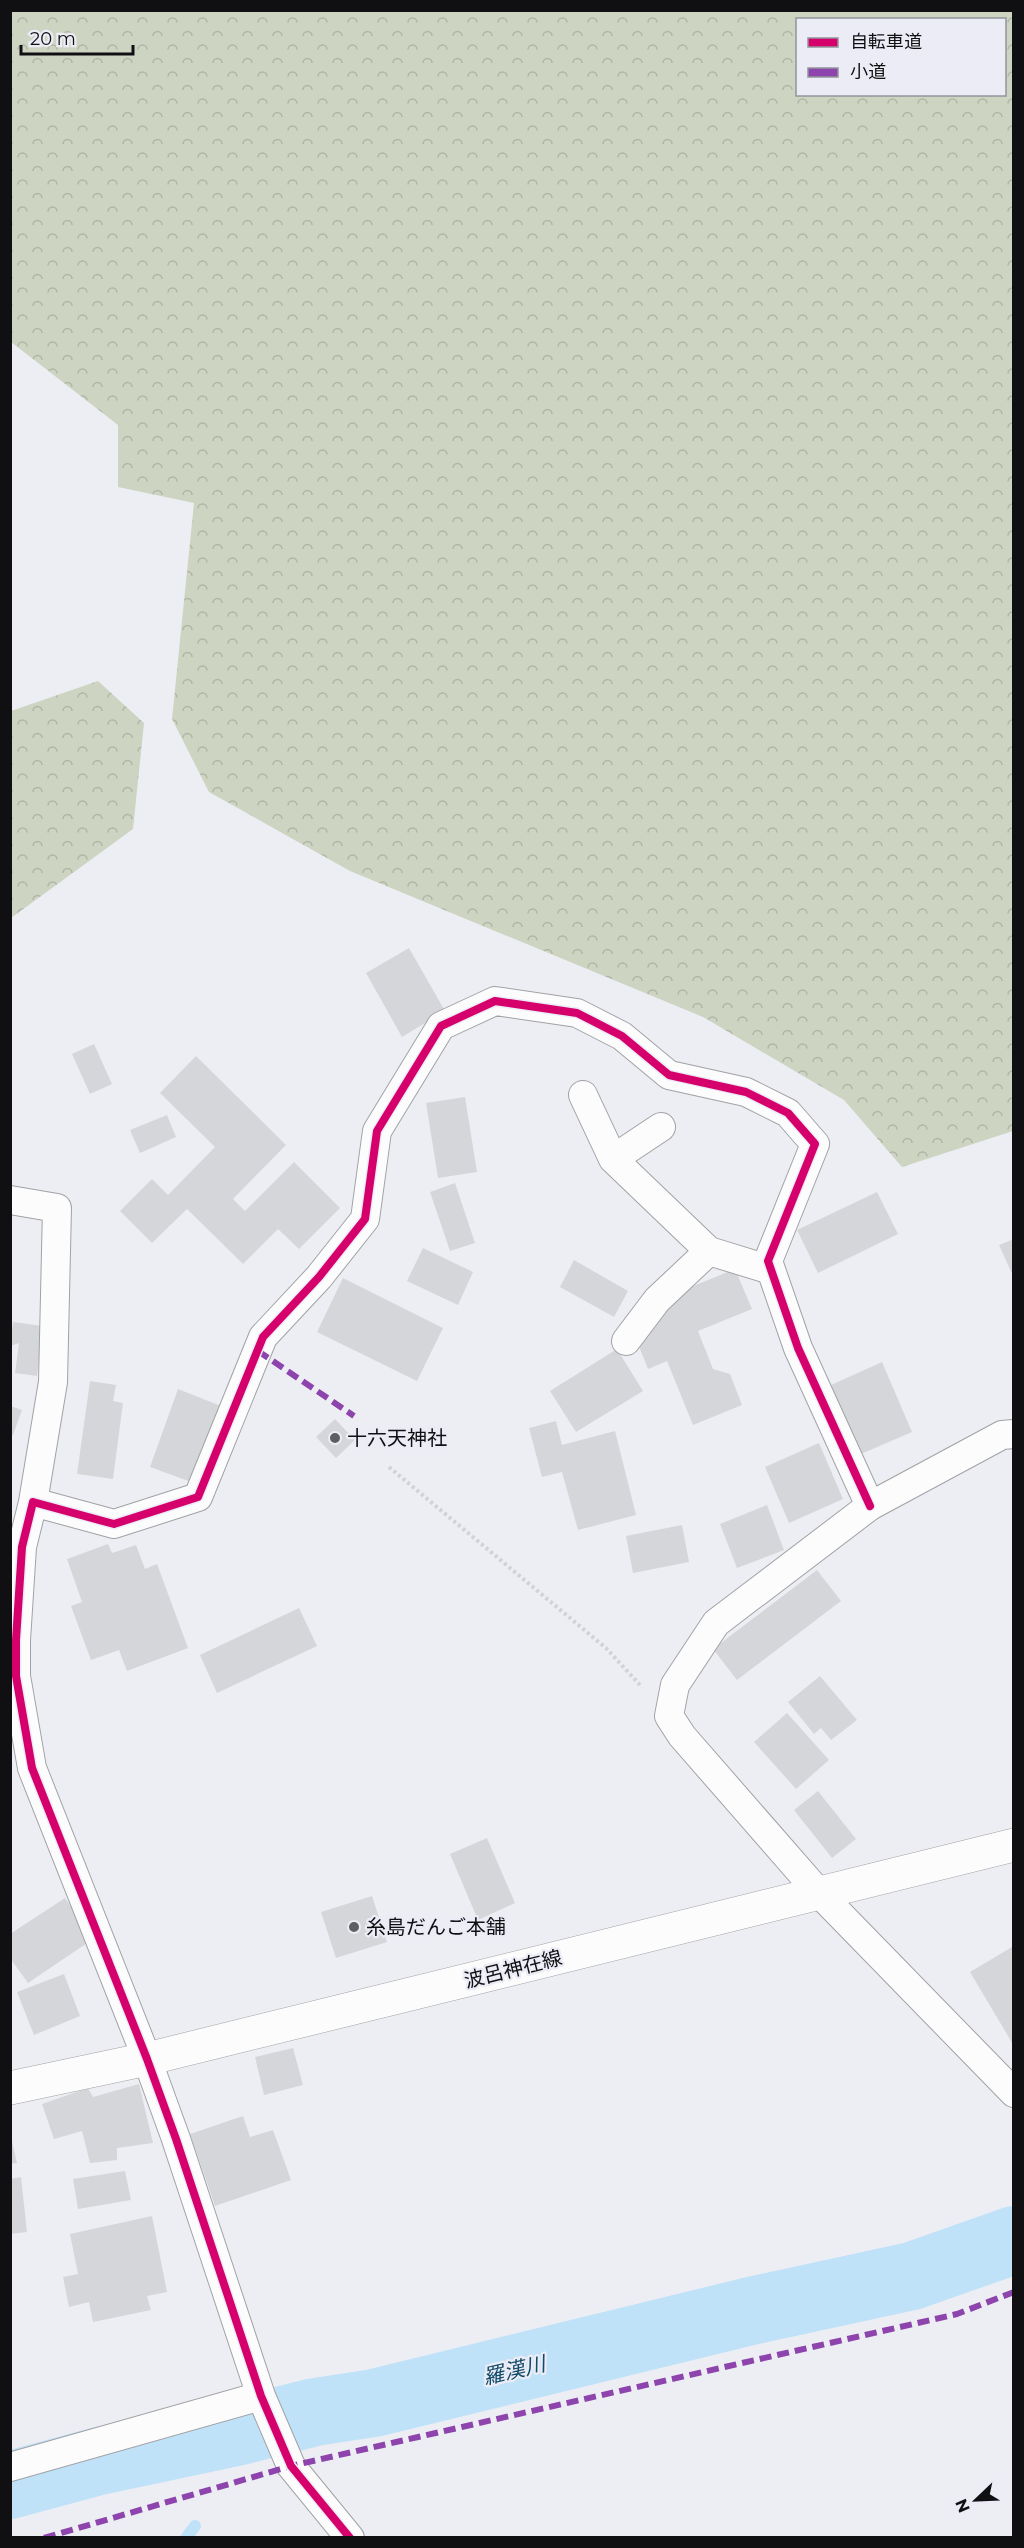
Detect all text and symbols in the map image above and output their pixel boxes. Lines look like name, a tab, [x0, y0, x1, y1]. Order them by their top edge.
scale bar	[21, 18, 134, 56]
legend	[796, 18, 1006, 96]
text: 20 m	[30, 28, 76, 50]
text: 自転車道	[850, 31, 922, 53]
text: 小道	[850, 61, 886, 83]
place label: 十六天神社	[347, 1426, 447, 1450]
marker: 十六天神社	[328, 1431, 342, 1445]
place label: 糸島だんご本舗	[366, 1915, 506, 1939]
marker: 糸島だんご本舗	[347, 1920, 361, 1934]
street label: 波呂神在線	[462, 1945, 564, 1993]
water label: 羅漢川	[480, 2350, 549, 2389]
north arrow	[946, 2470, 1006, 2530]
text: N	[951, 2496, 974, 2515]

